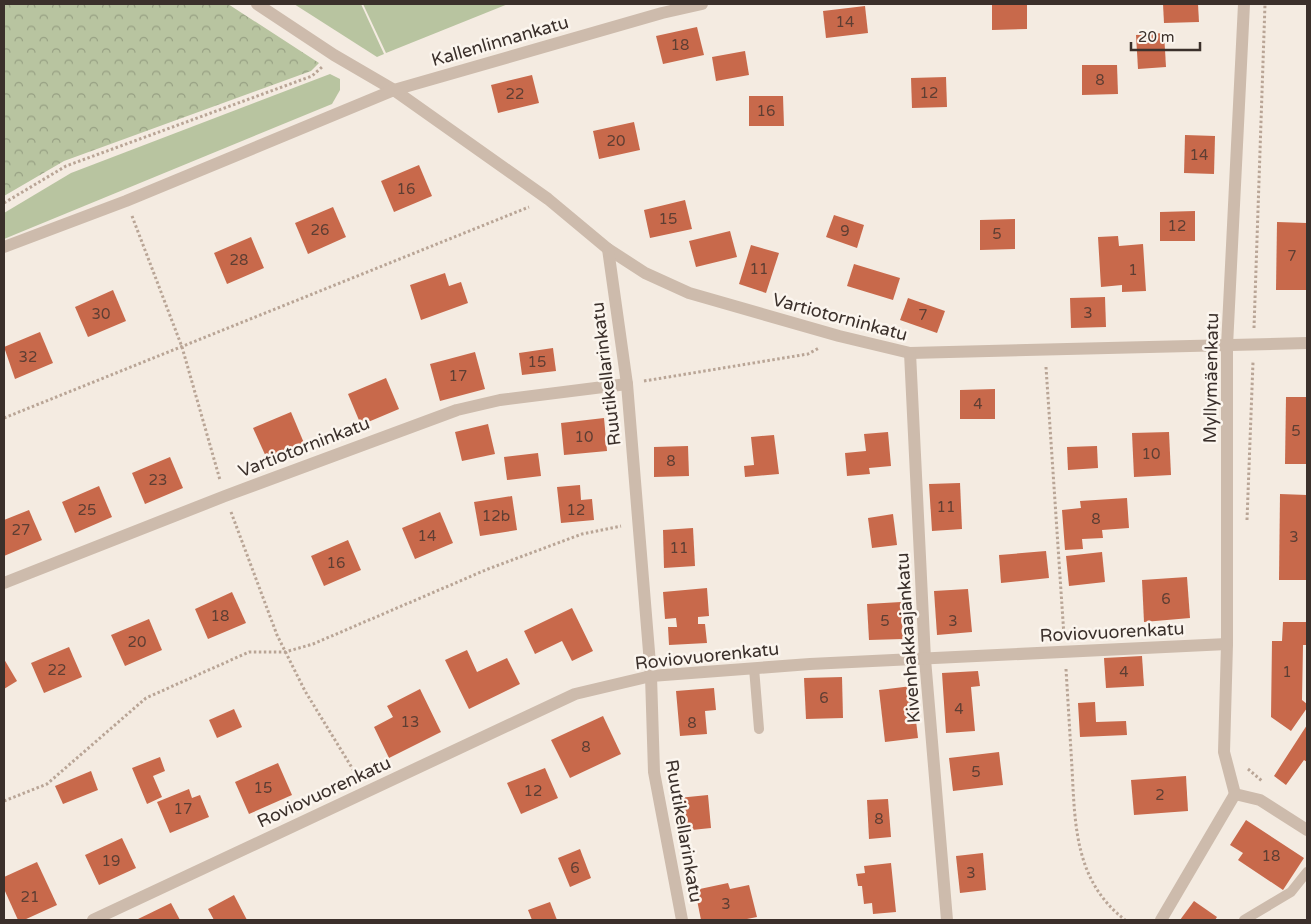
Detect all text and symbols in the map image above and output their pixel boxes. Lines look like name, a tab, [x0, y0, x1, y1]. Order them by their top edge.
street label: Kallenlinnankatu	[429, 11, 571, 71]
house number: 14	[836, 13, 854, 31]
scale bar	[1131, 20, 1200, 52]
text: 20 m	[1138, 28, 1175, 46]
house number: 18	[671, 36, 689, 54]
house number: 8	[1095, 71, 1105, 89]
house number: 12	[920, 84, 938, 102]
house number: 22	[506, 85, 524, 103]
house number: 16	[757, 102, 775, 120]
house number: 20	[607, 132, 625, 150]
house number: 14	[1190, 146, 1208, 164]
house number: 16	[397, 180, 415, 198]
house number: 15	[659, 210, 677, 228]
house number: 12	[1168, 217, 1186, 235]
house number: 26	[311, 221, 329, 239]
house number: 9	[840, 222, 850, 240]
house number: 5	[992, 225, 1002, 243]
house number: 7	[1287, 247, 1297, 265]
house number: 28	[230, 251, 248, 269]
house number: 11	[750, 260, 768, 278]
house number: 1	[1128, 261, 1138, 279]
street label: Vartiotorninkatu	[770, 288, 910, 346]
street label: Ruutikellarinkatu	[586, 301, 626, 447]
house number: 3	[1083, 304, 1093, 322]
house number: 30	[92, 305, 110, 323]
house number: 7	[918, 306, 928, 324]
street label: Myllymäenkatu	[1199, 312, 1223, 444]
house number: 32	[19, 348, 37, 366]
house number: 15	[528, 353, 546, 371]
house number: 17	[449, 367, 467, 385]
house number: 4	[973, 395, 983, 413]
street label: Vartiotorninkatu	[235, 412, 373, 482]
house number: 5	[1291, 422, 1301, 440]
house number: 10	[575, 428, 593, 446]
house number: 10	[1142, 445, 1160, 463]
house number: 8	[666, 452, 676, 470]
house number: 23	[149, 471, 167, 489]
house number: 11	[937, 498, 955, 516]
house number: 25	[78, 501, 96, 519]
house number: 12	[567, 501, 585, 519]
house number: 12b	[482, 507, 510, 525]
house number: 8	[1091, 510, 1101, 528]
house number: 27	[12, 521, 30, 539]
house number: 14	[418, 527, 436, 545]
house number: 3	[1289, 528, 1299, 546]
house number: 11	[670, 539, 688, 557]
street label: Kivenhakkaajankatu	[891, 552, 925, 724]
house number: 16	[327, 554, 345, 572]
house number: 6	[1161, 590, 1171, 608]
house number: 18	[211, 607, 229, 625]
house number: 5	[880, 612, 890, 630]
house number: 3	[948, 612, 958, 630]
street label: Roviovuorenkatu	[1039, 617, 1185, 647]
house number: 20	[128, 633, 146, 651]
street label: Roviovuorenkatu	[634, 637, 780, 675]
house number: 22	[48, 661, 66, 679]
house number: 4	[1119, 663, 1129, 681]
house number: 1	[1282, 663, 1292, 681]
house number: 6	[819, 689, 829, 707]
house number: 4	[954, 700, 964, 718]
house number: 13	[401, 713, 419, 731]
house number: 8	[687, 714, 697, 732]
house number: 8	[581, 738, 591, 756]
street label: Roviovuorenkatu	[254, 751, 394, 833]
street label: Ruutikellarinkatu	[661, 758, 707, 904]
house number: 5	[971, 763, 981, 781]
house number: 15	[254, 779, 272, 797]
house number: 12	[524, 782, 542, 800]
house number: 2	[1155, 786, 1165, 804]
house number: 17	[174, 800, 192, 818]
house number: 8	[874, 810, 884, 828]
house number: 18	[1262, 847, 1280, 865]
house number: 19	[102, 852, 120, 870]
house number: 6	[570, 859, 580, 877]
house number: 3	[966, 864, 976, 882]
house number: 21	[21, 888, 39, 906]
house number: 3	[721, 895, 731, 913]

